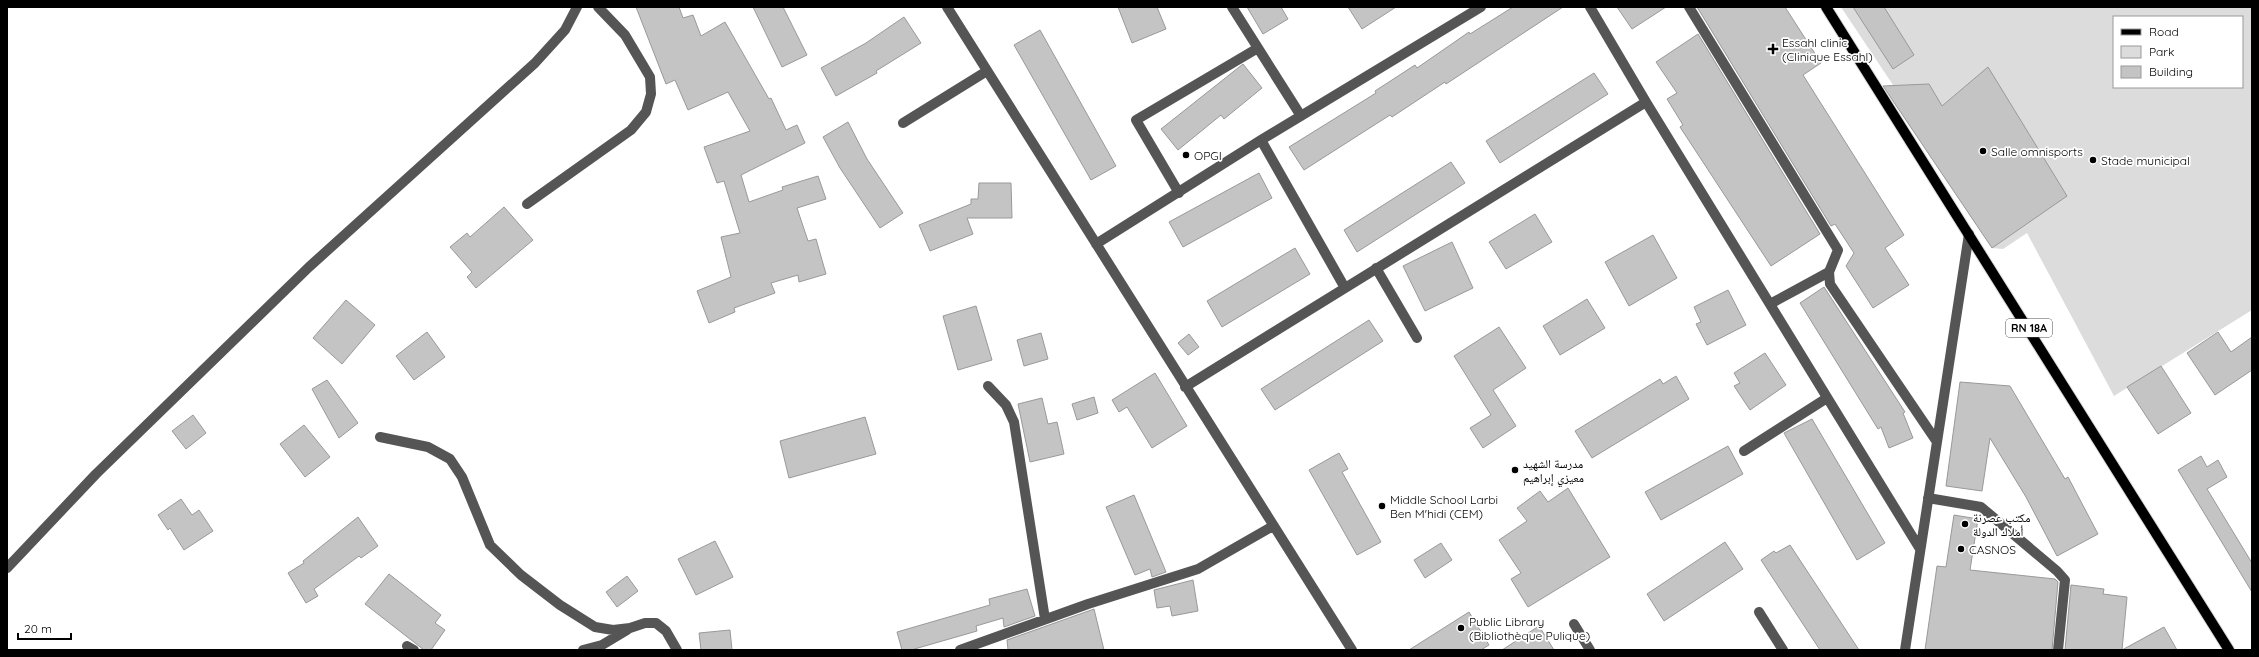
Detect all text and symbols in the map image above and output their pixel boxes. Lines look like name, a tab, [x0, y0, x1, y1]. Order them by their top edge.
legend	[2113, 16, 2243, 88]
text: Road	[2149, 24, 2179, 39]
place label: Essahl clinic (Clinique Essahl)	[1782, 35, 1873, 64]
marker: Essahl clinic (Clinique Essahl)	[1767, 43, 1779, 55]
text: Park	[2149, 44, 2174, 59]
text: Building	[2149, 64, 2193, 79]
place label: Salle omnisports	[1991, 144, 2083, 159]
marker: Salle omnisports	[1978, 146, 1988, 156]
place label: OPGI	[1194, 148, 1222, 163]
marker: OPGI	[1181, 150, 1191, 160]
place label: Stade municipal	[2101, 153, 2190, 168]
marker: Stade municipal	[2088, 155, 2098, 165]
road number: RN 18A	[2006, 319, 2052, 337]
place label: مدرسة الشهيد معيزي إبراهيم	[1523, 456, 1584, 488]
marker: مدرسة الشهيد معيزي إبراهيم	[1510, 465, 1520, 475]
place label: Middle School Larbi Ben M'hidi (CEM)	[1390, 492, 1498, 521]
marker: Middle School Larbi Ben M'hidi (CEM)	[1377, 501, 1387, 511]
place label: مكتب عصرنة أملاك الدولة	[1973, 510, 2030, 539]
marker: مكتب عصرنة أملاك الدولة	[1960, 519, 1970, 529]
place label: CASNOS	[1969, 542, 2016, 557]
marker: CASNOS	[1956, 544, 1966, 554]
place label: Public Library (Bibliothèque Pulique)	[1469, 614, 1590, 643]
scale bar	[18, 615, 71, 641]
text: 20 m	[24, 621, 52, 636]
marker: Public Library (Bibliothèque Pulique)	[1456, 623, 1466, 633]

